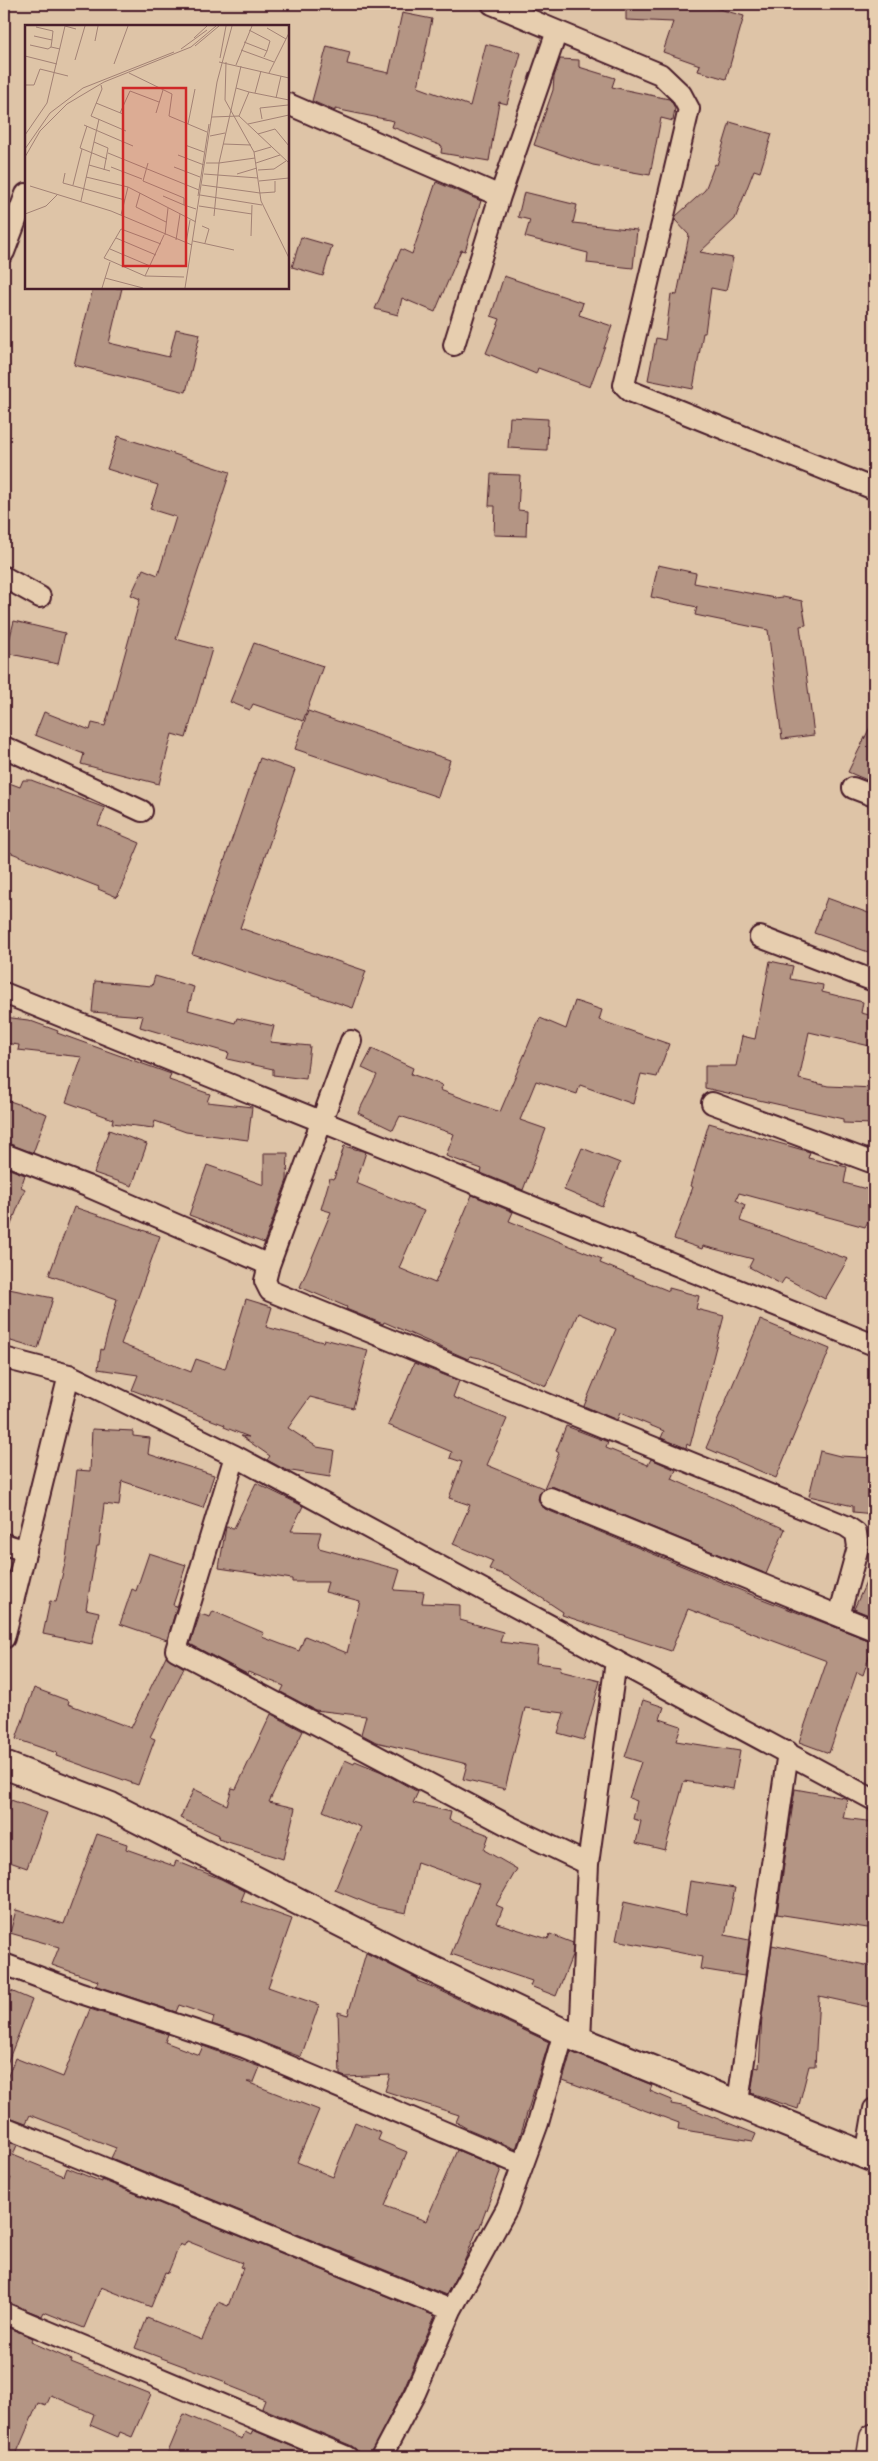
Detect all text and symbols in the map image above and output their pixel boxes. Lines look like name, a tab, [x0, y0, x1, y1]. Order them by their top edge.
inset map	[25, 25, 289, 289]

